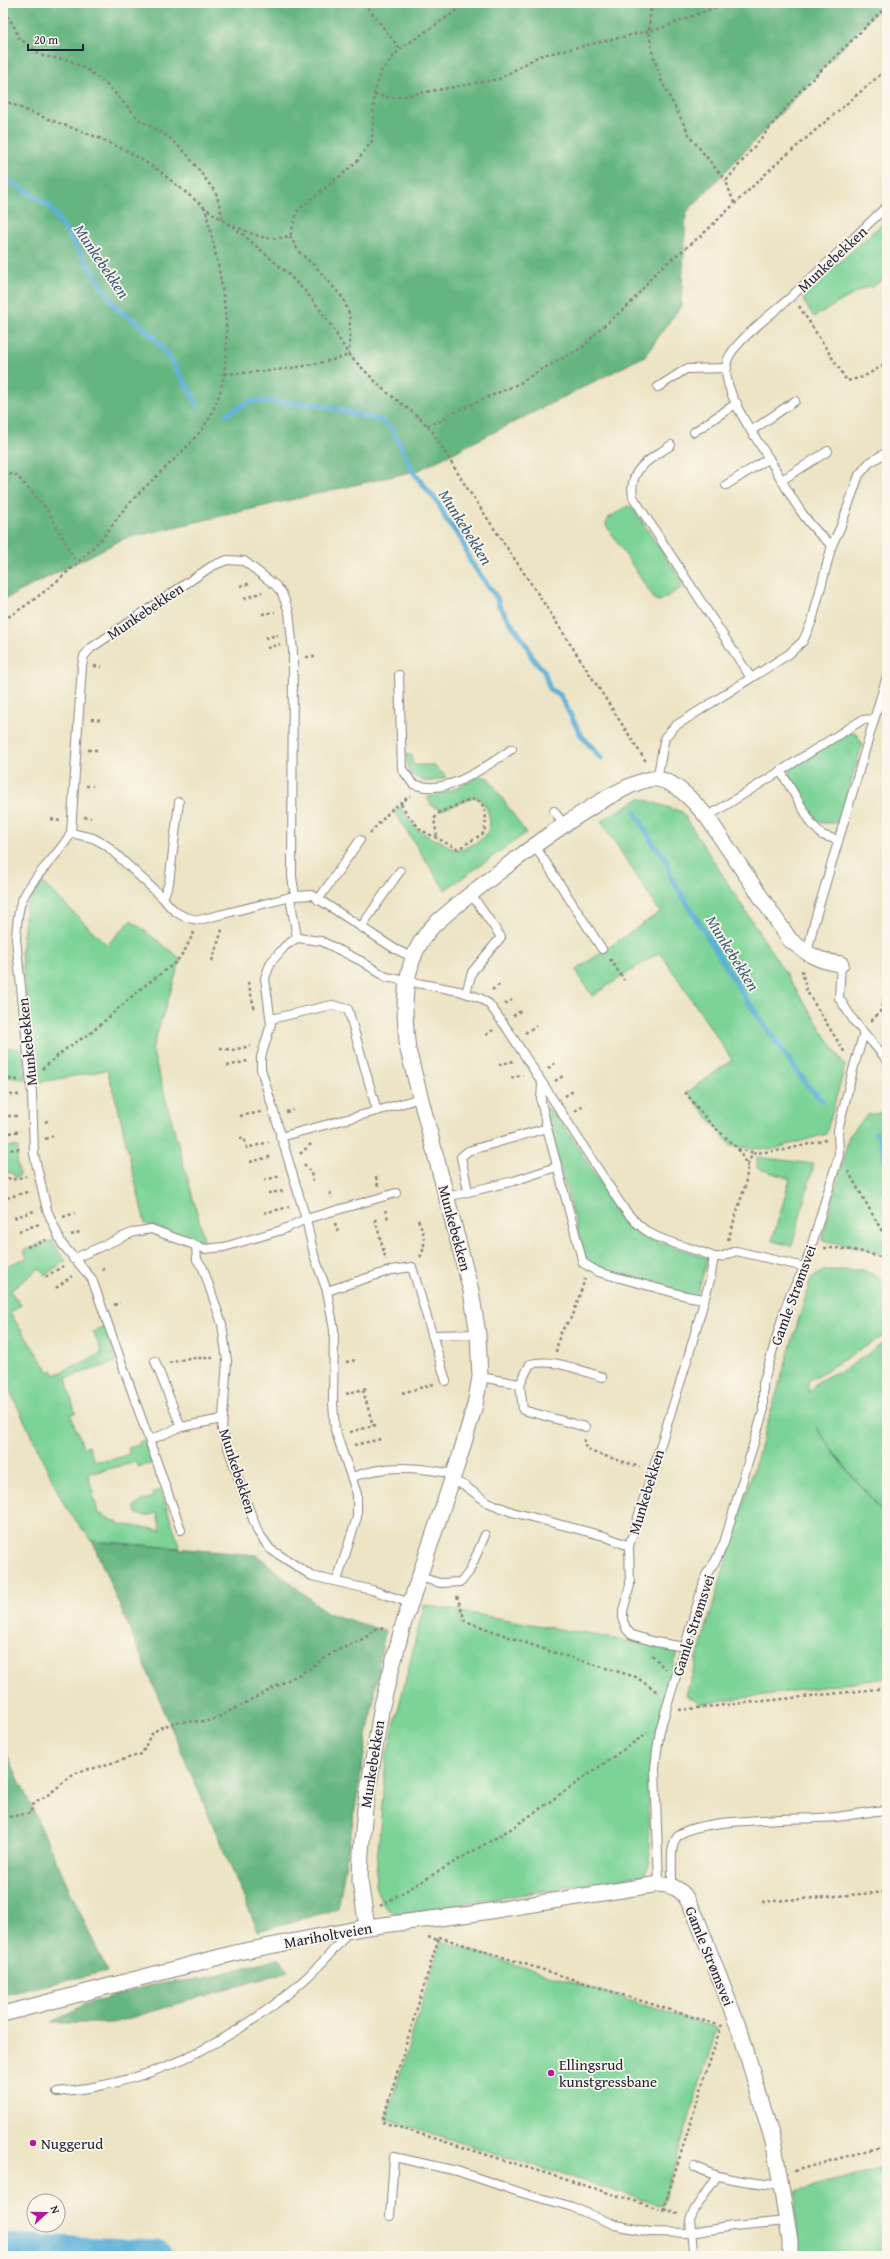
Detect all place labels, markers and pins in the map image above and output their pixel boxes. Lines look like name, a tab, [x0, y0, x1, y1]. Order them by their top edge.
place label: Ellingsrud kunstgressbane	[559, 2054, 657, 2092]
marker: Ellingsrud kunstgressbane	[546, 2068, 556, 2078]
place label: Nuggerud	[41, 2133, 103, 2154]
marker: Nuggerud	[28, 2138, 38, 2148]

